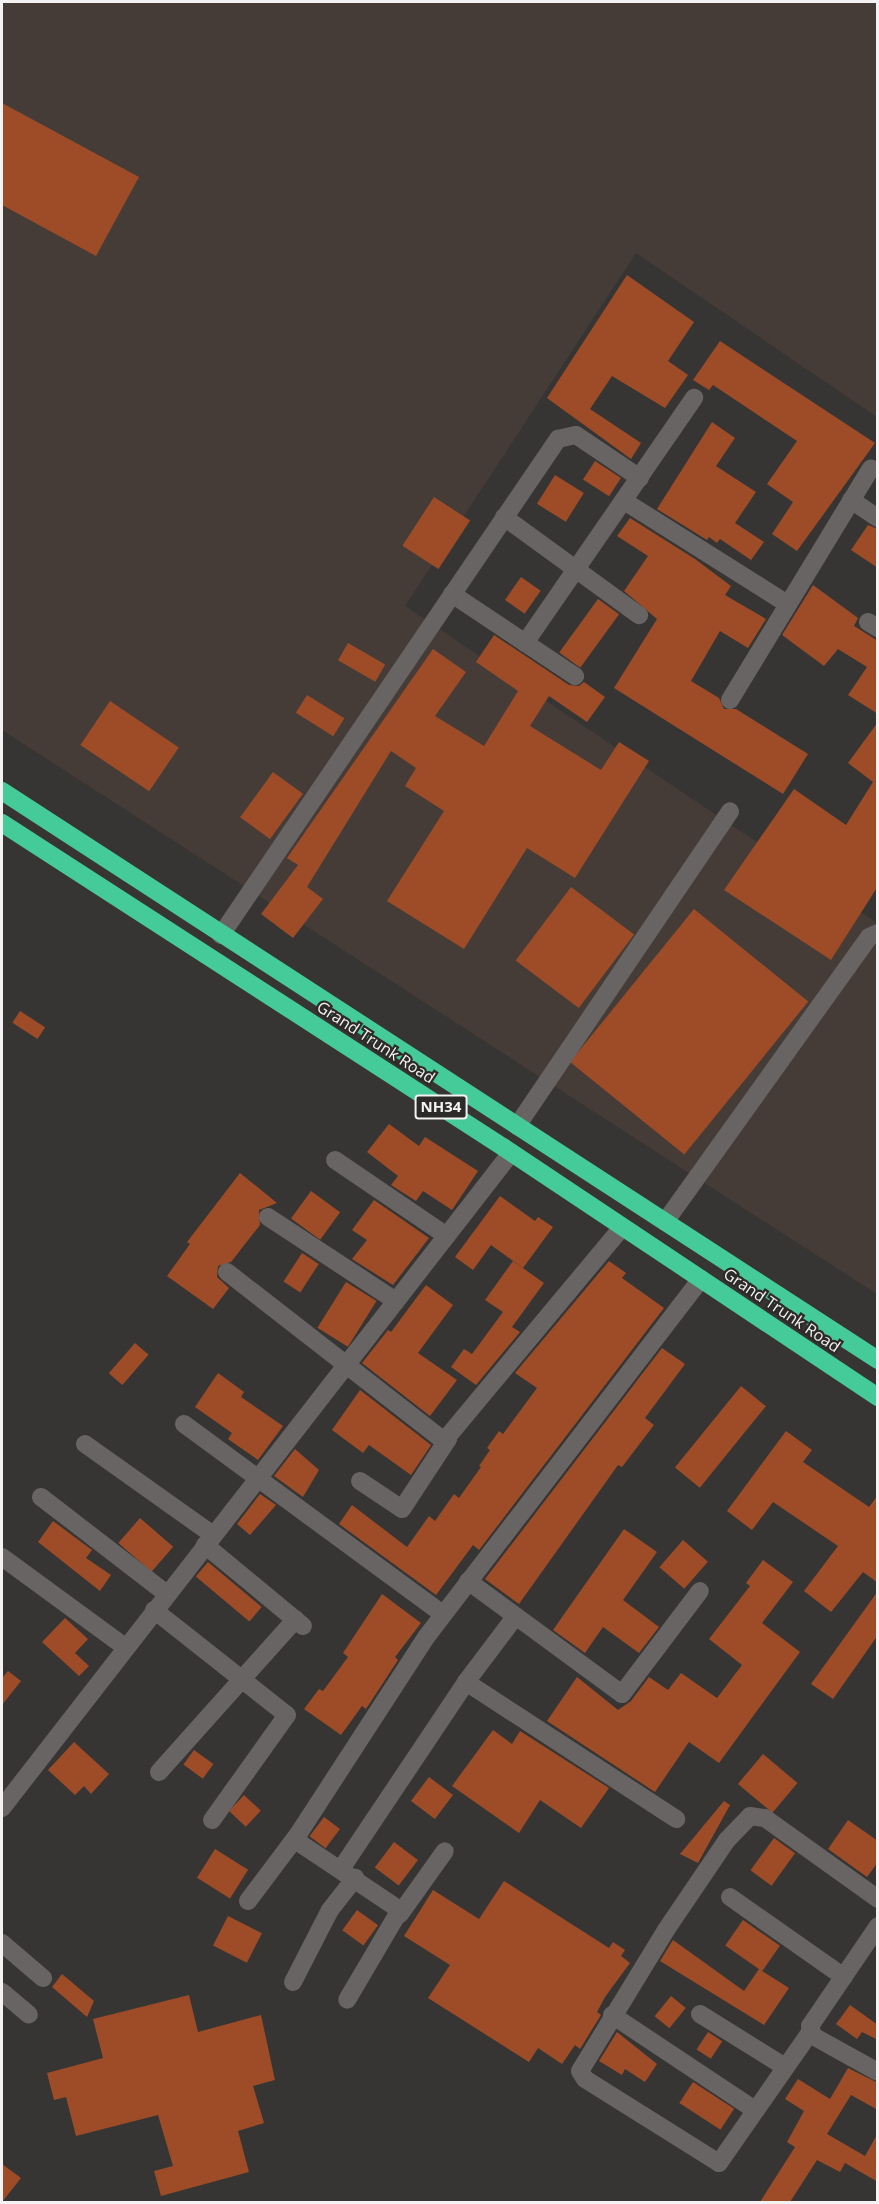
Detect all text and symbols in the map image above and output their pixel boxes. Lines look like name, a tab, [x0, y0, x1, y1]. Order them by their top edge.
street label: Grand Trunk Road	[314, 997, 438, 1087]
road number: NH34	[414, 1095, 468, 1119]
street label: Grand Trunk Road	[720, 1264, 844, 1356]

